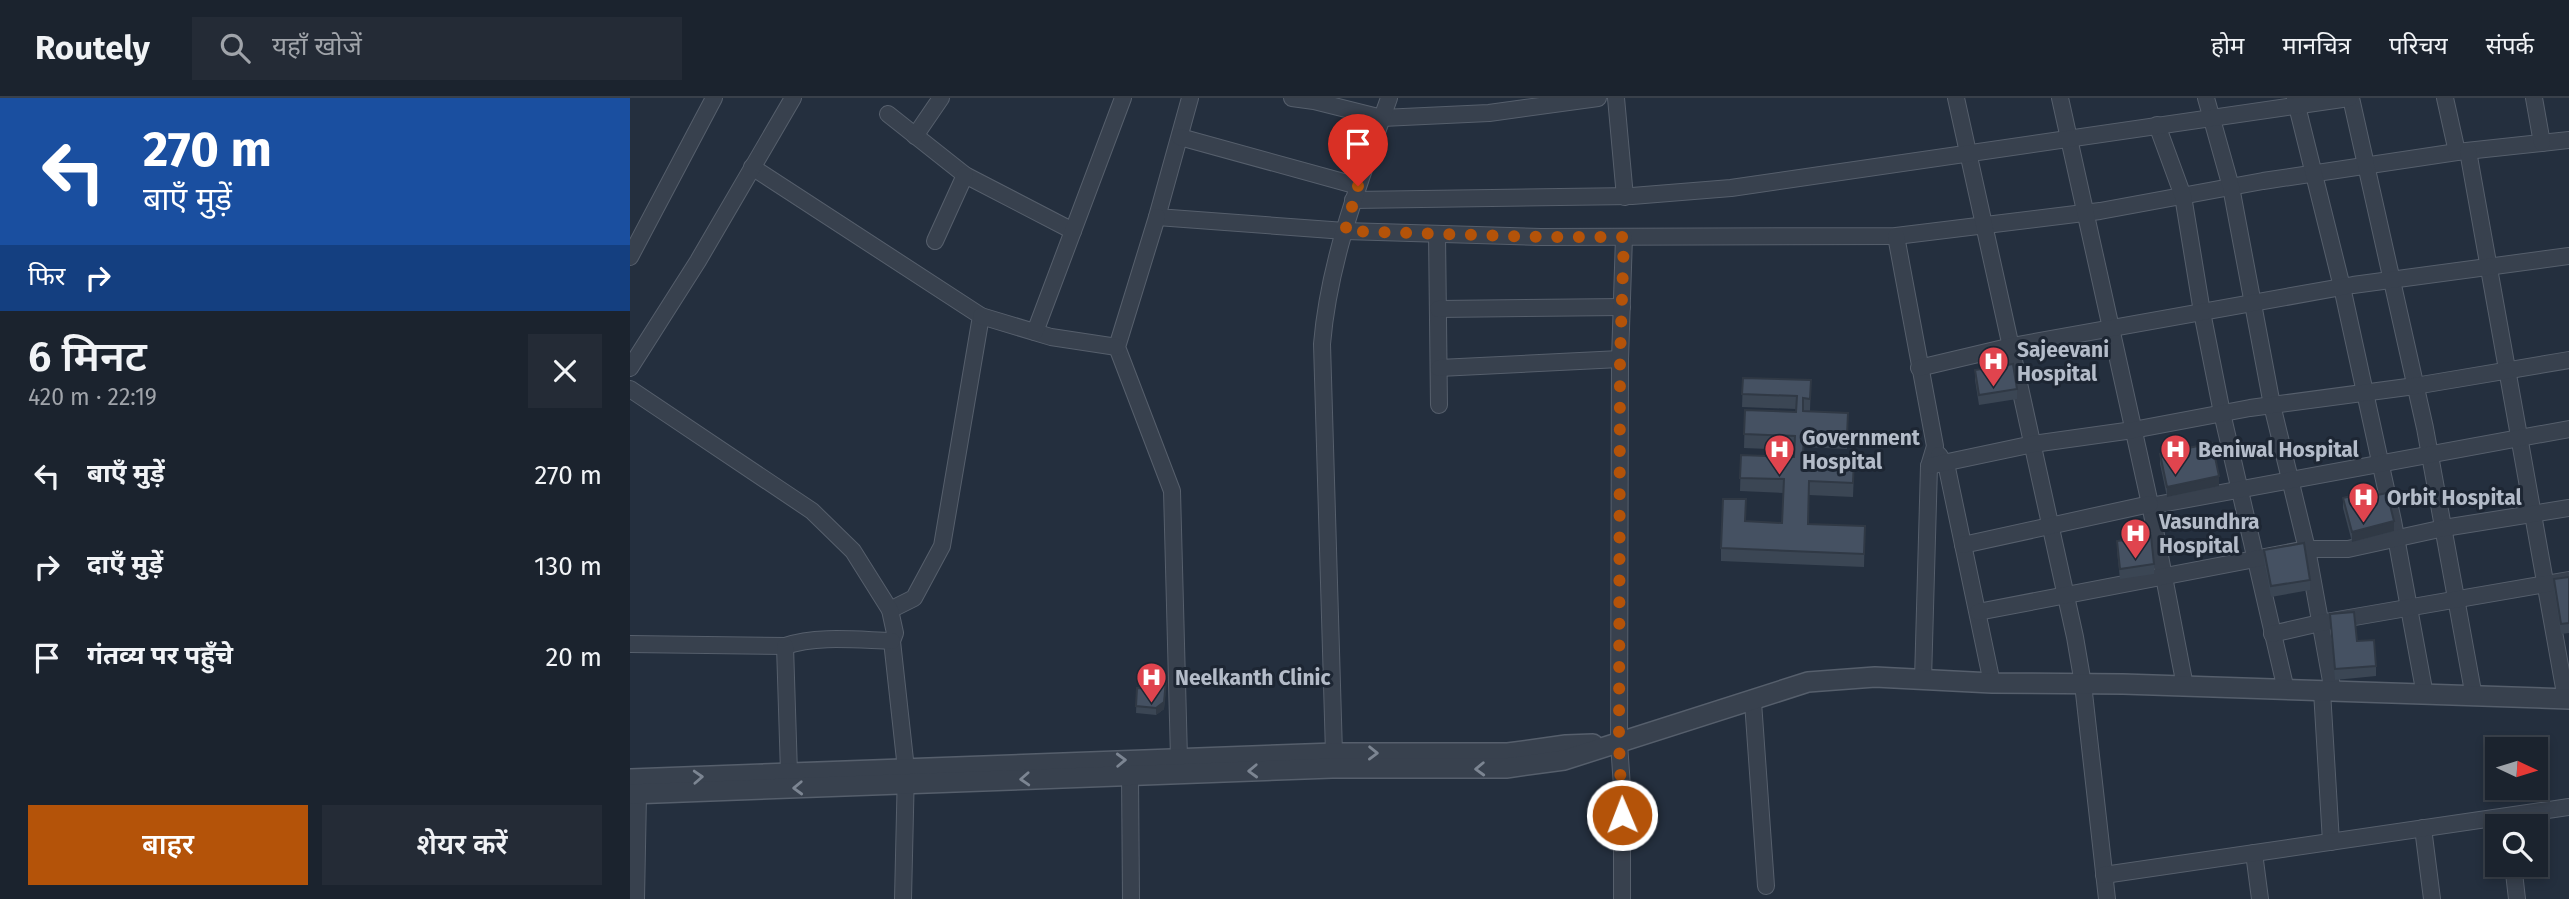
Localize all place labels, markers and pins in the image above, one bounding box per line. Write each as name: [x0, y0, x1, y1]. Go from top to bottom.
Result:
pin: [1328, 114, 1388, 186]
place label: Sajeevani Hospital: [2017, 337, 2109, 387]
hospital icon: Sajeevani Hospital: [1977, 345, 2011, 389]
place label: Government Hospital: [1802, 425, 1921, 475]
hospital icon: Government Hospital: [1762, 433, 1796, 477]
hospital icon: Beniwal Hospital: [2158, 433, 2192, 477]
place label: Beniwal Hospital: [2198, 437, 2360, 463]
hospital icon: Orbit Hospital: [2347, 481, 2381, 525]
place label: Orbit Hospital: [2387, 485, 2522, 511]
place label: Vasundhra Hospital: [2158, 509, 2260, 559]
hospital icon: Vasundhra Hospital: [2119, 517, 2153, 561]
hospital icon: Neelkanth Clinic: [1135, 661, 1169, 705]
place label: Neelkanth Clinic: [1175, 665, 1331, 691]

